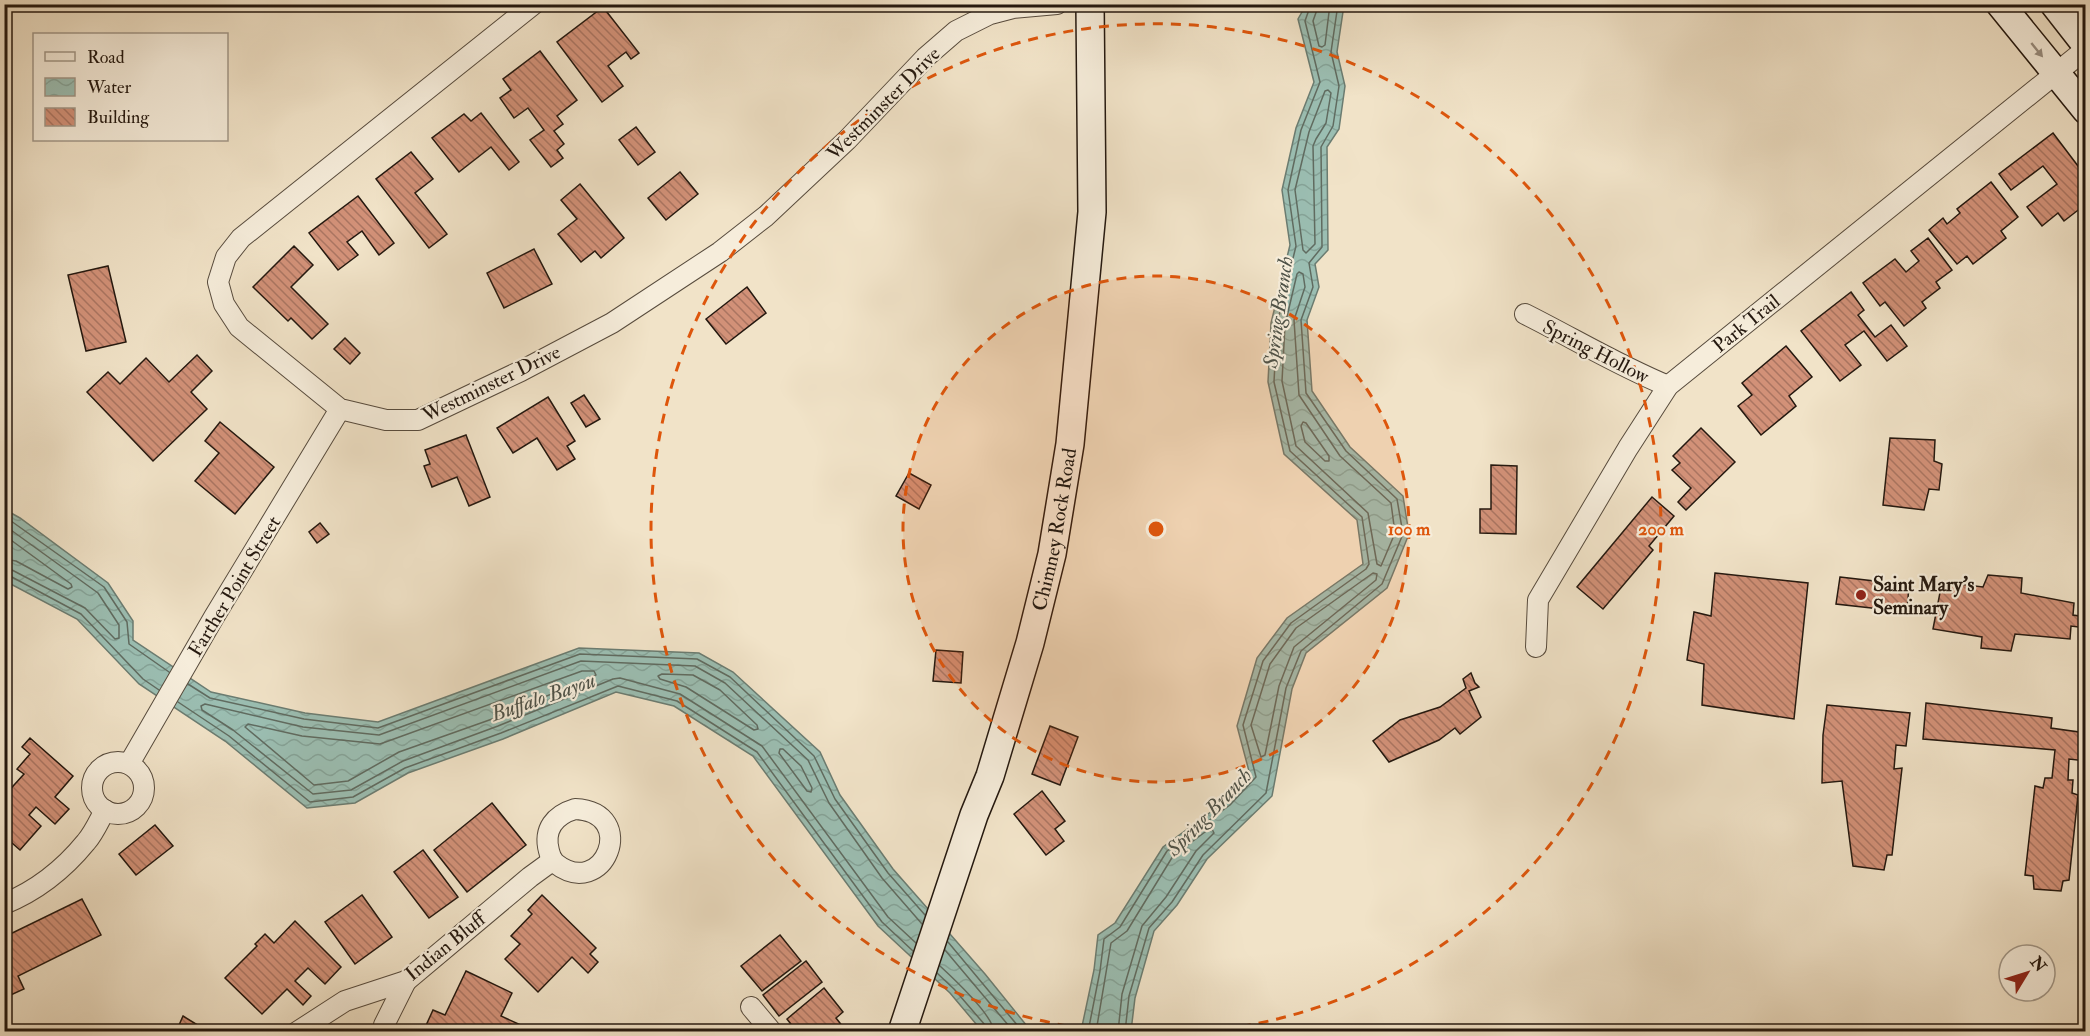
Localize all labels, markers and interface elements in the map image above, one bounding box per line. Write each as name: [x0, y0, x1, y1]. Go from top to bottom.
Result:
legend: [33, 33, 228, 141]
street label: Westminster Drive: [821, 41, 945, 166]
one-way arrow: [2030, 42, 2043, 58]
text: Road: [87, 46, 125, 69]
text: Water: [86, 76, 131, 99]
text: Building: [87, 106, 150, 129]
water label: Spring Branch: [1257, 255, 1300, 371]
street label: Park Trail: [1708, 289, 1785, 358]
street label: Spring Hollow: [1538, 314, 1654, 390]
street label: Westminster Drive: [417, 339, 564, 428]
street label: Chimney Rock Road: [1026, 446, 1082, 613]
street label: Farther Point Street: [183, 511, 287, 661]
text: 100 m: [1388, 518, 1431, 541]
text: 200 m: [1638, 518, 1685, 541]
centre of rings: [1146, 519, 1166, 539]
place label: Saint Mary's Seminary: [1873, 572, 1974, 621]
marker: Saint Mary's Seminary: [1854, 588, 1868, 602]
water label: Buffalo Bayou: [486, 667, 599, 728]
water label: Spring Branch: [1160, 763, 1258, 863]
street label: Indian Bluff: [400, 904, 493, 986]
north arrow: [1997, 943, 2057, 1003]
text: N: [2025, 952, 2051, 977]

